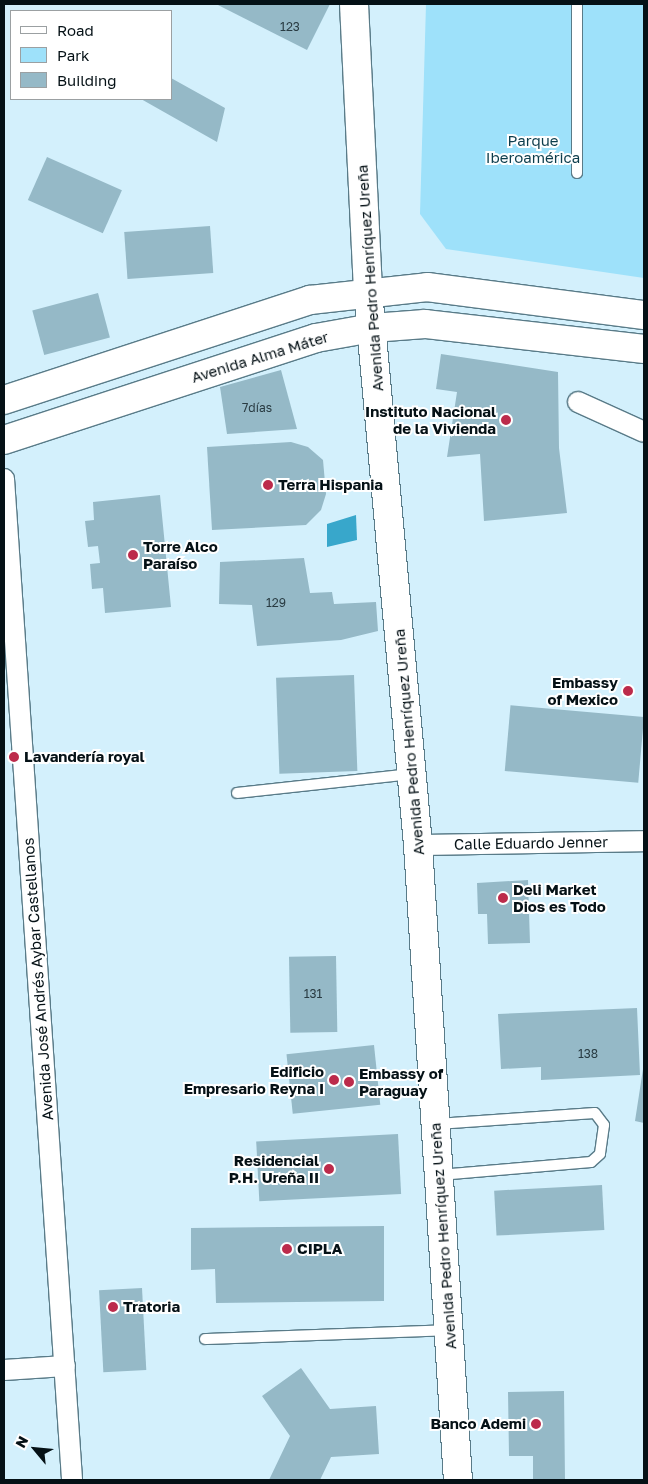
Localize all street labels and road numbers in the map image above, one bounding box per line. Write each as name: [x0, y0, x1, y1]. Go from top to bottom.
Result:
street label: Avenida Pedro Henríquez Ureña: [353, 164, 387, 392]
street label: Avenida Alma Máter: [189, 328, 331, 386]
street label: Avenida Pedro Henríquez Ureña: [390, 628, 428, 856]
street label: Calle Eduardo Jenner: [454, 833, 608, 853]
street label: Avenida José Andrés Aybar Castellanos: [19, 837, 57, 1121]
street label: Avenida Pedro Henríquez Ureña: [426, 1122, 460, 1350]

